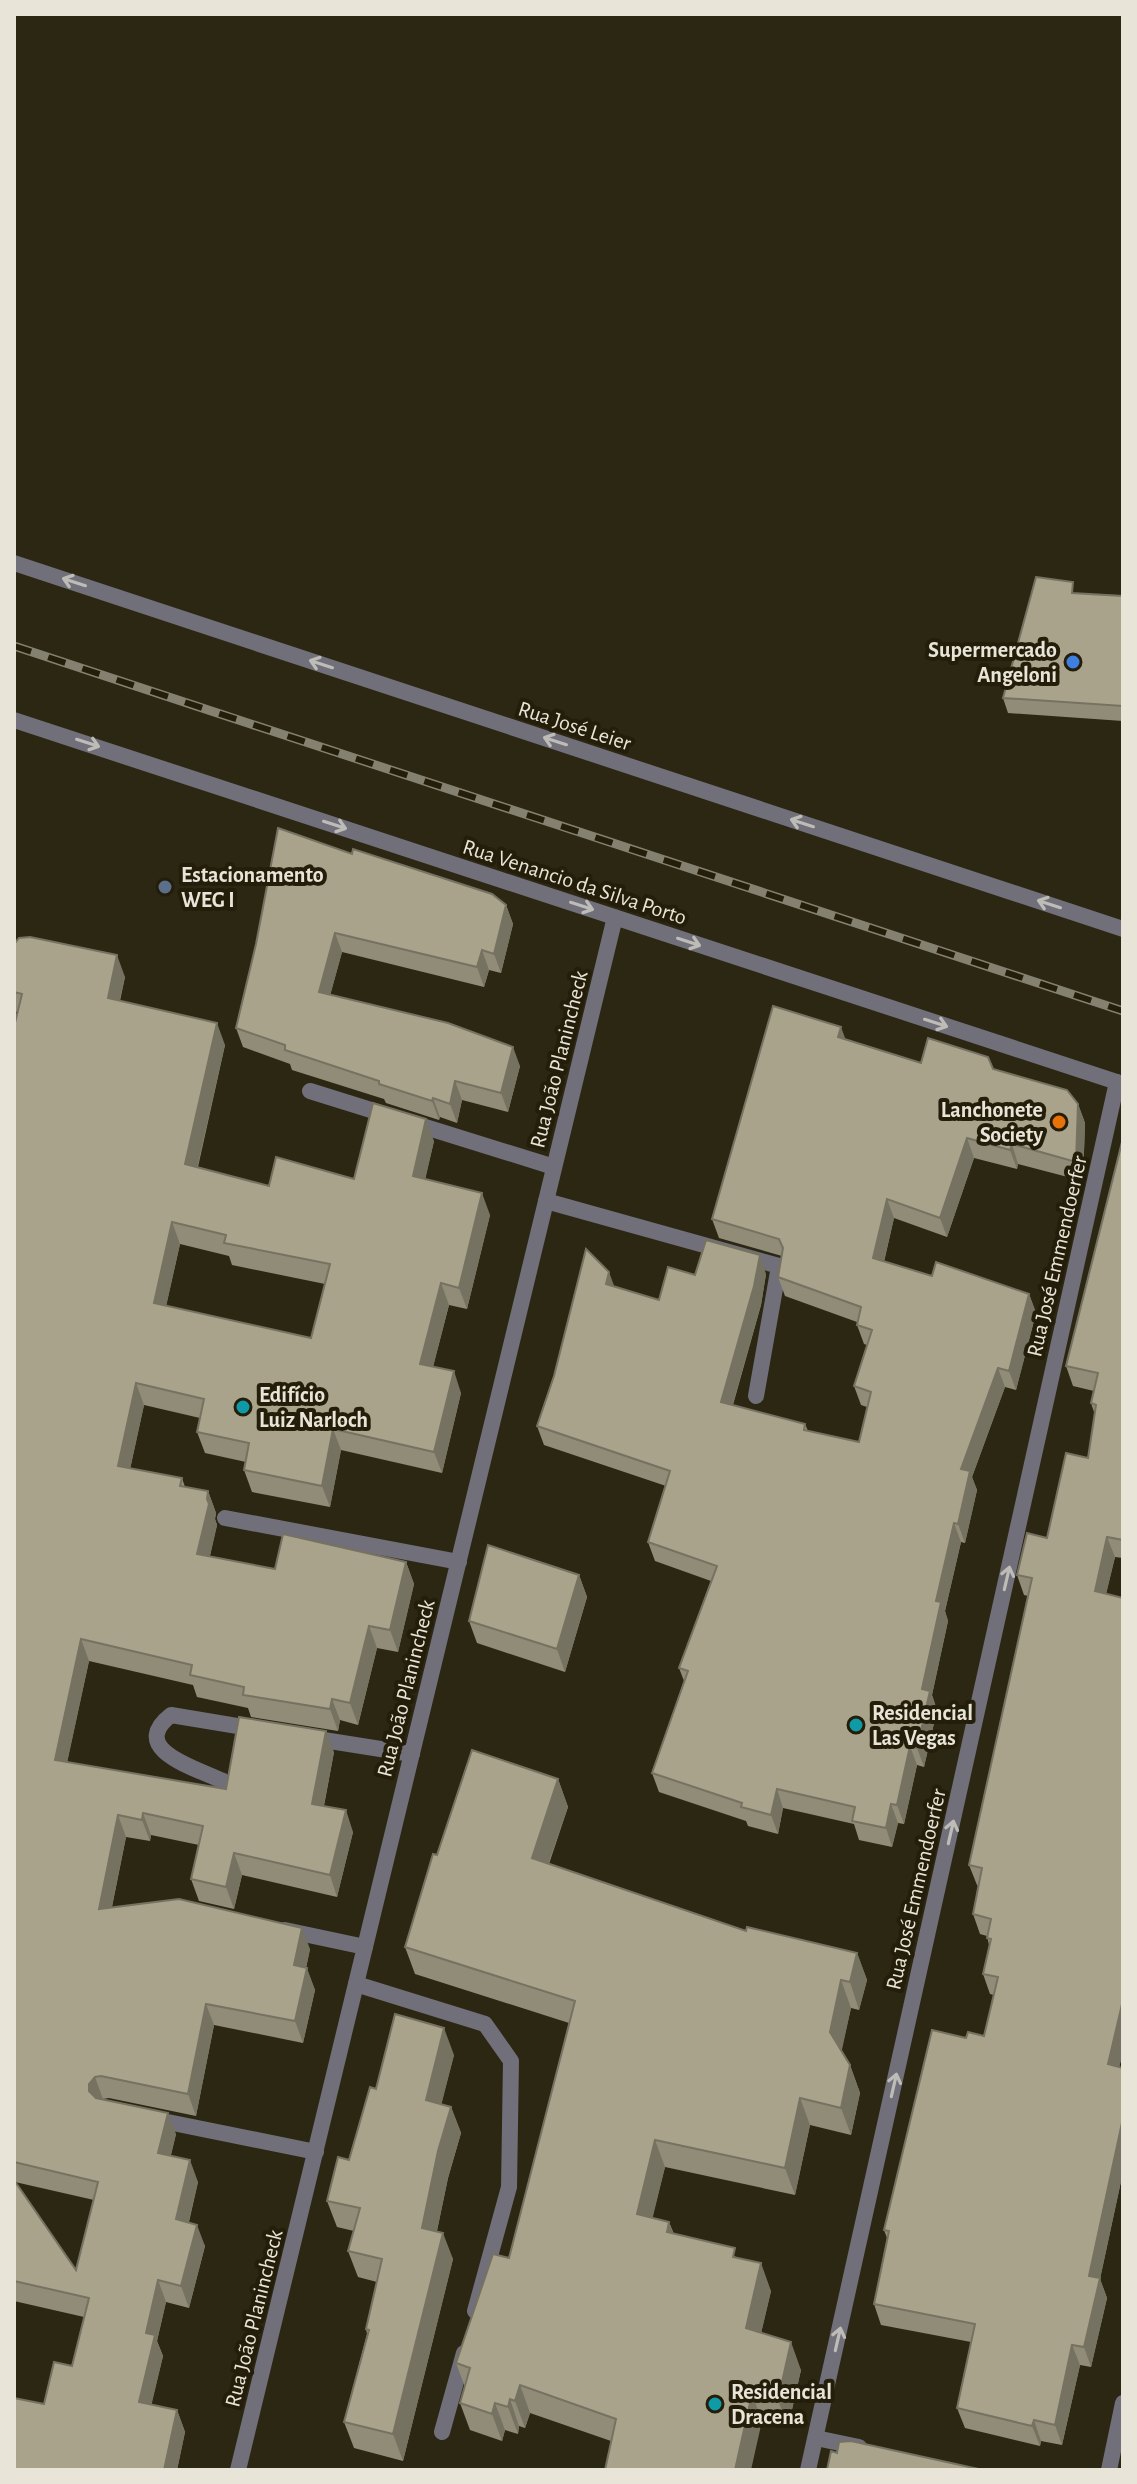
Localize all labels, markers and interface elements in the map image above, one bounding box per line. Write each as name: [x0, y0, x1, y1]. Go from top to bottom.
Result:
one-way arrow: [62, 574, 87, 589]
place label: Supermercado Angeloni: [928, 639, 1057, 686]
marker: Supermercado Angeloni: [1064, 653, 1082, 671]
one-way arrow: [309, 655, 334, 670]
street label: Rua José Leier: [515, 697, 634, 755]
one-way arrow: [543, 733, 568, 747]
one-way arrow: [76, 737, 101, 752]
one-way arrow: [790, 814, 815, 829]
one-way arrow: [322, 818, 347, 833]
street label: Rua Venancio da Silva Porto: [460, 835, 689, 929]
place label: Estacionamento WEG I: [181, 864, 324, 911]
marker: Estacionamento WEG I: [156, 878, 174, 896]
one-way arrow: [1037, 896, 1062, 911]
one-way arrow: [569, 900, 594, 915]
one-way arrow: [676, 935, 702, 950]
street label: Rua João Planincheck: [526, 968, 592, 1150]
one-way arrow: [923, 1016, 949, 1031]
place label: Lanchonete Society: [941, 1099, 1043, 1147]
marker: Lanchonete Society: [1050, 1113, 1068, 1131]
street label: Rua José Emmendoerfer: [1023, 1154, 1091, 1359]
place label: Edifício Luiz Narloch: [259, 1384, 368, 1431]
marker: Edifício Luiz Narloch: [234, 1398, 252, 1416]
one-way arrow: [1000, 1565, 1015, 1591]
street label: Rua João Planincheck: [373, 1597, 439, 1779]
place label: Residencial Las Vegas: [872, 1702, 973, 1749]
marker: Residencial Las Vegas: [847, 1716, 865, 1734]
street label: Rua José Emmendoerfer: [882, 1787, 950, 1992]
one-way arrow: [944, 1819, 959, 1845]
one-way arrow: [887, 2073, 902, 2099]
street label: Rua João Planincheck: [221, 2227, 287, 2409]
one-way arrow: [831, 2327, 846, 2353]
place label: Residencial Dracena: [731, 2381, 832, 2428]
marker: Residencial Dracena: [706, 2395, 724, 2413]

